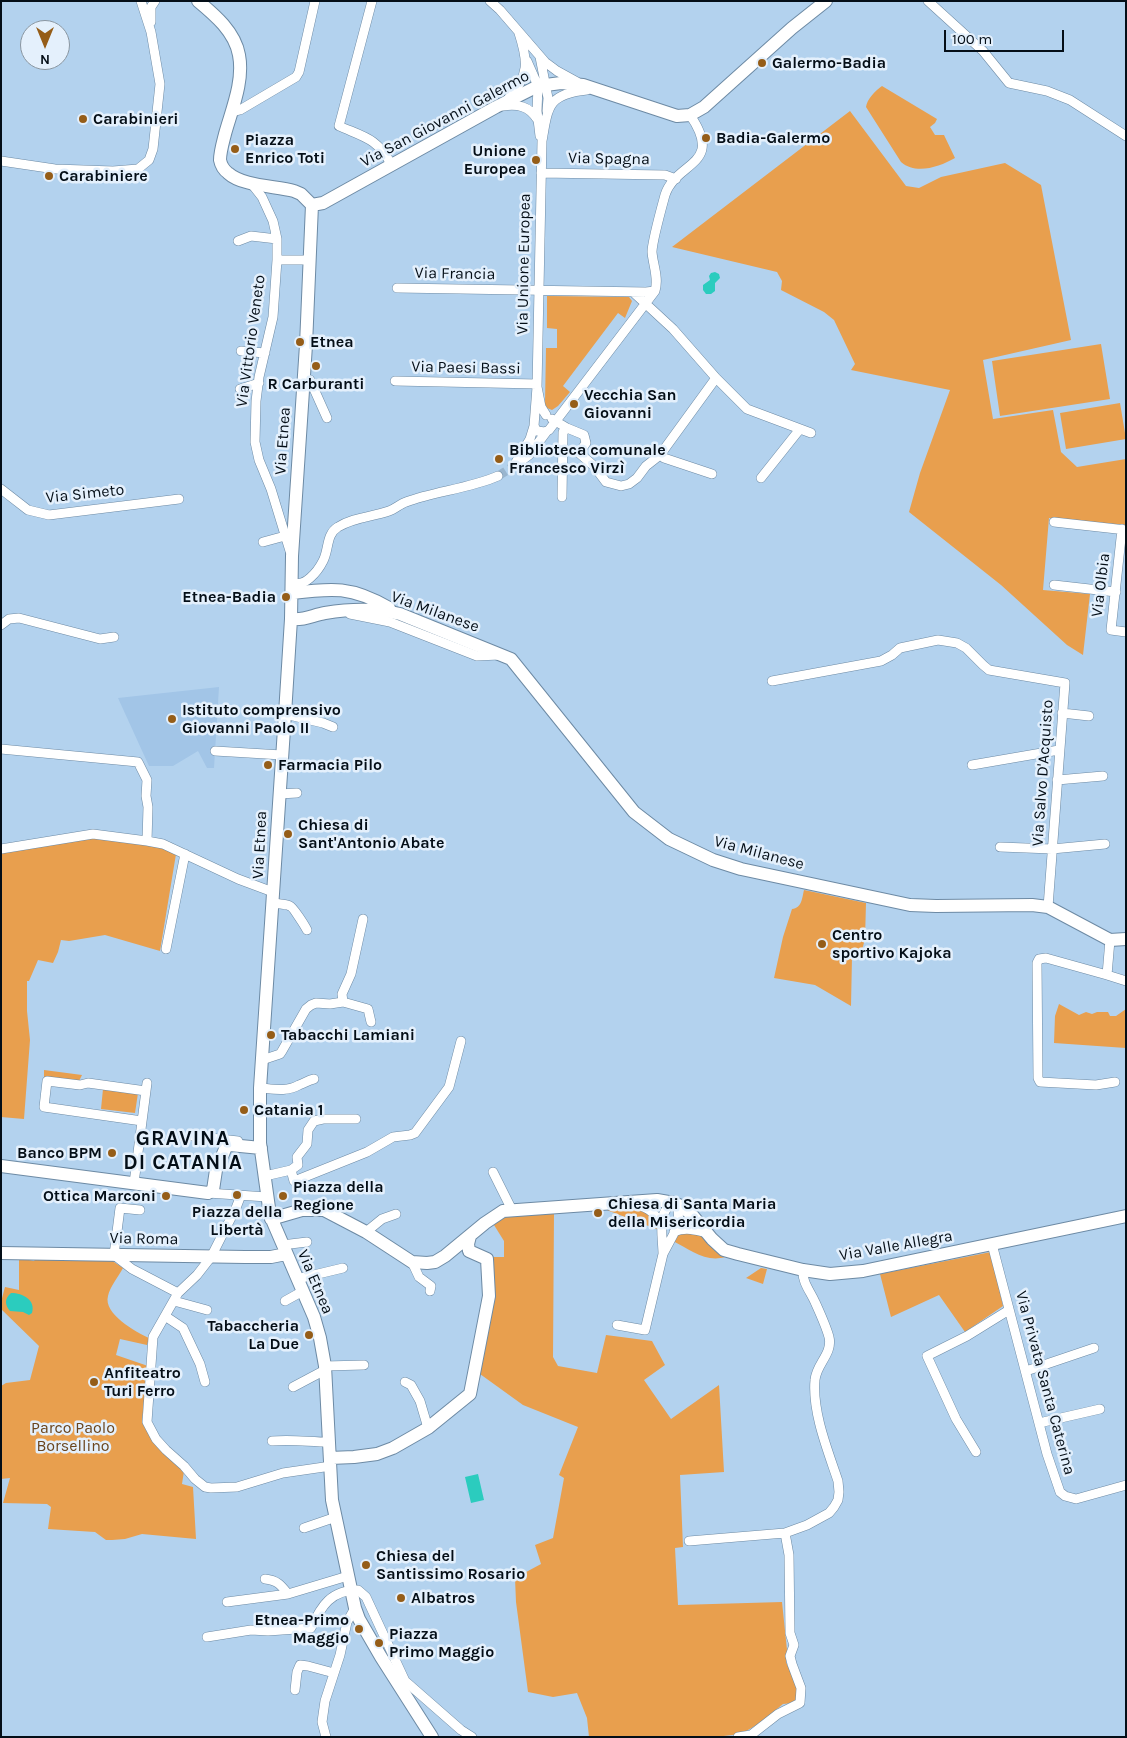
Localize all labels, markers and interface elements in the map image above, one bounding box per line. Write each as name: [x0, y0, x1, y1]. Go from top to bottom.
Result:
north arrow: [20, 20, 70, 70]
scale bar: [947, 20, 1067, 52]
text: 100 m: [952, 30, 992, 48]
text: N: [40, 51, 50, 68]
place label: Galermo-Badia: [772, 53, 886, 73]
marker: Galermo-Badia: [756, 57, 768, 69]
street label: Via San Giovanni Galermo: [357, 66, 533, 172]
place label: Carabinieri: [93, 109, 178, 129]
marker: Carabinieri: [77, 113, 89, 125]
place label: Badia-Galermo: [716, 128, 830, 148]
place label: Piazza Enrico Toti: [245, 130, 325, 168]
marker: Badia-Galermo: [700, 132, 712, 144]
place label: Unione Europea: [464, 141, 526, 179]
marker: Piazza Enrico Toti: [229, 143, 241, 155]
street label: Via Spagna: [568, 149, 650, 169]
marker: Unione Europea: [530, 154, 542, 166]
place label: Carabiniere: [59, 166, 148, 186]
marker: Carabiniere: [43, 170, 55, 182]
street label: Via Unione Europea: [513, 193, 535, 335]
street label: Via Francia: [414, 264, 496, 284]
street label: Via Vittorio Veneto: [232, 274, 270, 408]
place label: Etnea: [310, 332, 354, 352]
marker: Etnea: [294, 336, 306, 348]
street label: Via Paesi Bassi: [411, 357, 521, 379]
marker: R Carburanti: [310, 360, 322, 372]
place label: R Carburanti: [267, 374, 365, 394]
place label: Vecchia San Giovanni: [584, 385, 677, 423]
marker: Vecchia San Giovanni: [568, 398, 580, 410]
street label: Via Etnea: [271, 406, 295, 476]
place label: Biblioteca comunale Francesco Virzì: [509, 440, 666, 478]
marker: Biblioteca comunale Francesco Virzì: [493, 453, 505, 465]
street label: Via Simeto: [45, 480, 125, 508]
street label: Via Olbia: [1088, 552, 1114, 618]
place label: Etnea-Badia: [182, 587, 276, 607]
street label: Via Milanese: [388, 587, 482, 637]
marker: Etnea-Badia: [280, 591, 292, 603]
street label: Via Salvo D'Acquisto: [1028, 699, 1058, 847]
place label: Istituto comprensivo Giovanni Paolo II: [182, 700, 341, 738]
marker: Istituto comprensivo Giovanni Paolo II: [166, 713, 178, 725]
place label: Farmacia Pilo: [278, 755, 382, 775]
marker: Farmacia Pilo: [262, 759, 274, 771]
street label: Via Etnea: [249, 811, 271, 879]
place label: Chiesa di Sant'Antonio Abate: [298, 815, 444, 853]
marker: Chiesa di Sant'Antonio Abate: [282, 828, 294, 840]
street label: Via Milanese: [712, 832, 806, 874]
place label: Centro sportivo Kajoka: [832, 925, 952, 963]
marker: Centro sportivo Kajoka: [816, 938, 828, 950]
place label: Tabacchi Lamiani: [281, 1025, 415, 1045]
marker: Tabacchi Lamiani: [265, 1029, 277, 1041]
place label: Catania 1: [254, 1100, 323, 1120]
marker: Catania 1: [238, 1104, 250, 1116]
district label: GRAVINA DI CATANIA: [122, 1126, 244, 1176]
place label: Banco BPM: [17, 1143, 102, 1163]
marker: Banco BPM: [106, 1147, 118, 1159]
place label: Piazza della Regione: [293, 1177, 384, 1215]
place label: Ottica Marconi: [43, 1186, 156, 1206]
marker: Piazza della Libertà: [231, 1189, 243, 1201]
marker: Ottica Marconi: [160, 1190, 172, 1202]
marker: Piazza della Regione: [277, 1190, 289, 1202]
place label: Chiesa di Santa Maria della Misericordia: [608, 1194, 776, 1232]
place label: Piazza della Libertà: [192, 1202, 282, 1240]
marker: Chiesa di Santa Maria della Misericordia: [592, 1207, 604, 1219]
street label: Via Valle Allegra: [838, 1227, 954, 1265]
street label: Via Roma: [109, 1229, 179, 1249]
street label: Via Etnea: [293, 1247, 337, 1317]
street label: Via Privata Santa Caterina: [1011, 1289, 1079, 1477]
place label: Tabaccheria La Due: [207, 1316, 299, 1354]
marker: Tabaccheria La Due: [303, 1329, 315, 1341]
place label: Anfiteatro Turi Ferro: [104, 1363, 181, 1401]
marker: Anfiteatro Turi Ferro: [88, 1376, 100, 1388]
park label: Parco Paolo Borsellino: [31, 1418, 115, 1456]
place label: Chiesa del Santissimo Rosario: [376, 1546, 525, 1584]
marker: Chiesa del Santissimo Rosario: [360, 1559, 372, 1571]
place label: Albatros: [411, 1588, 475, 1608]
marker: Albatros: [395, 1592, 407, 1604]
place label: Etnea-Primo Maggio: [254, 1610, 349, 1648]
marker: Etnea-Primo Maggio: [353, 1623, 365, 1635]
place label: Piazza Primo Maggio: [389, 1624, 494, 1662]
marker: Piazza Primo Maggio: [373, 1637, 385, 1649]

